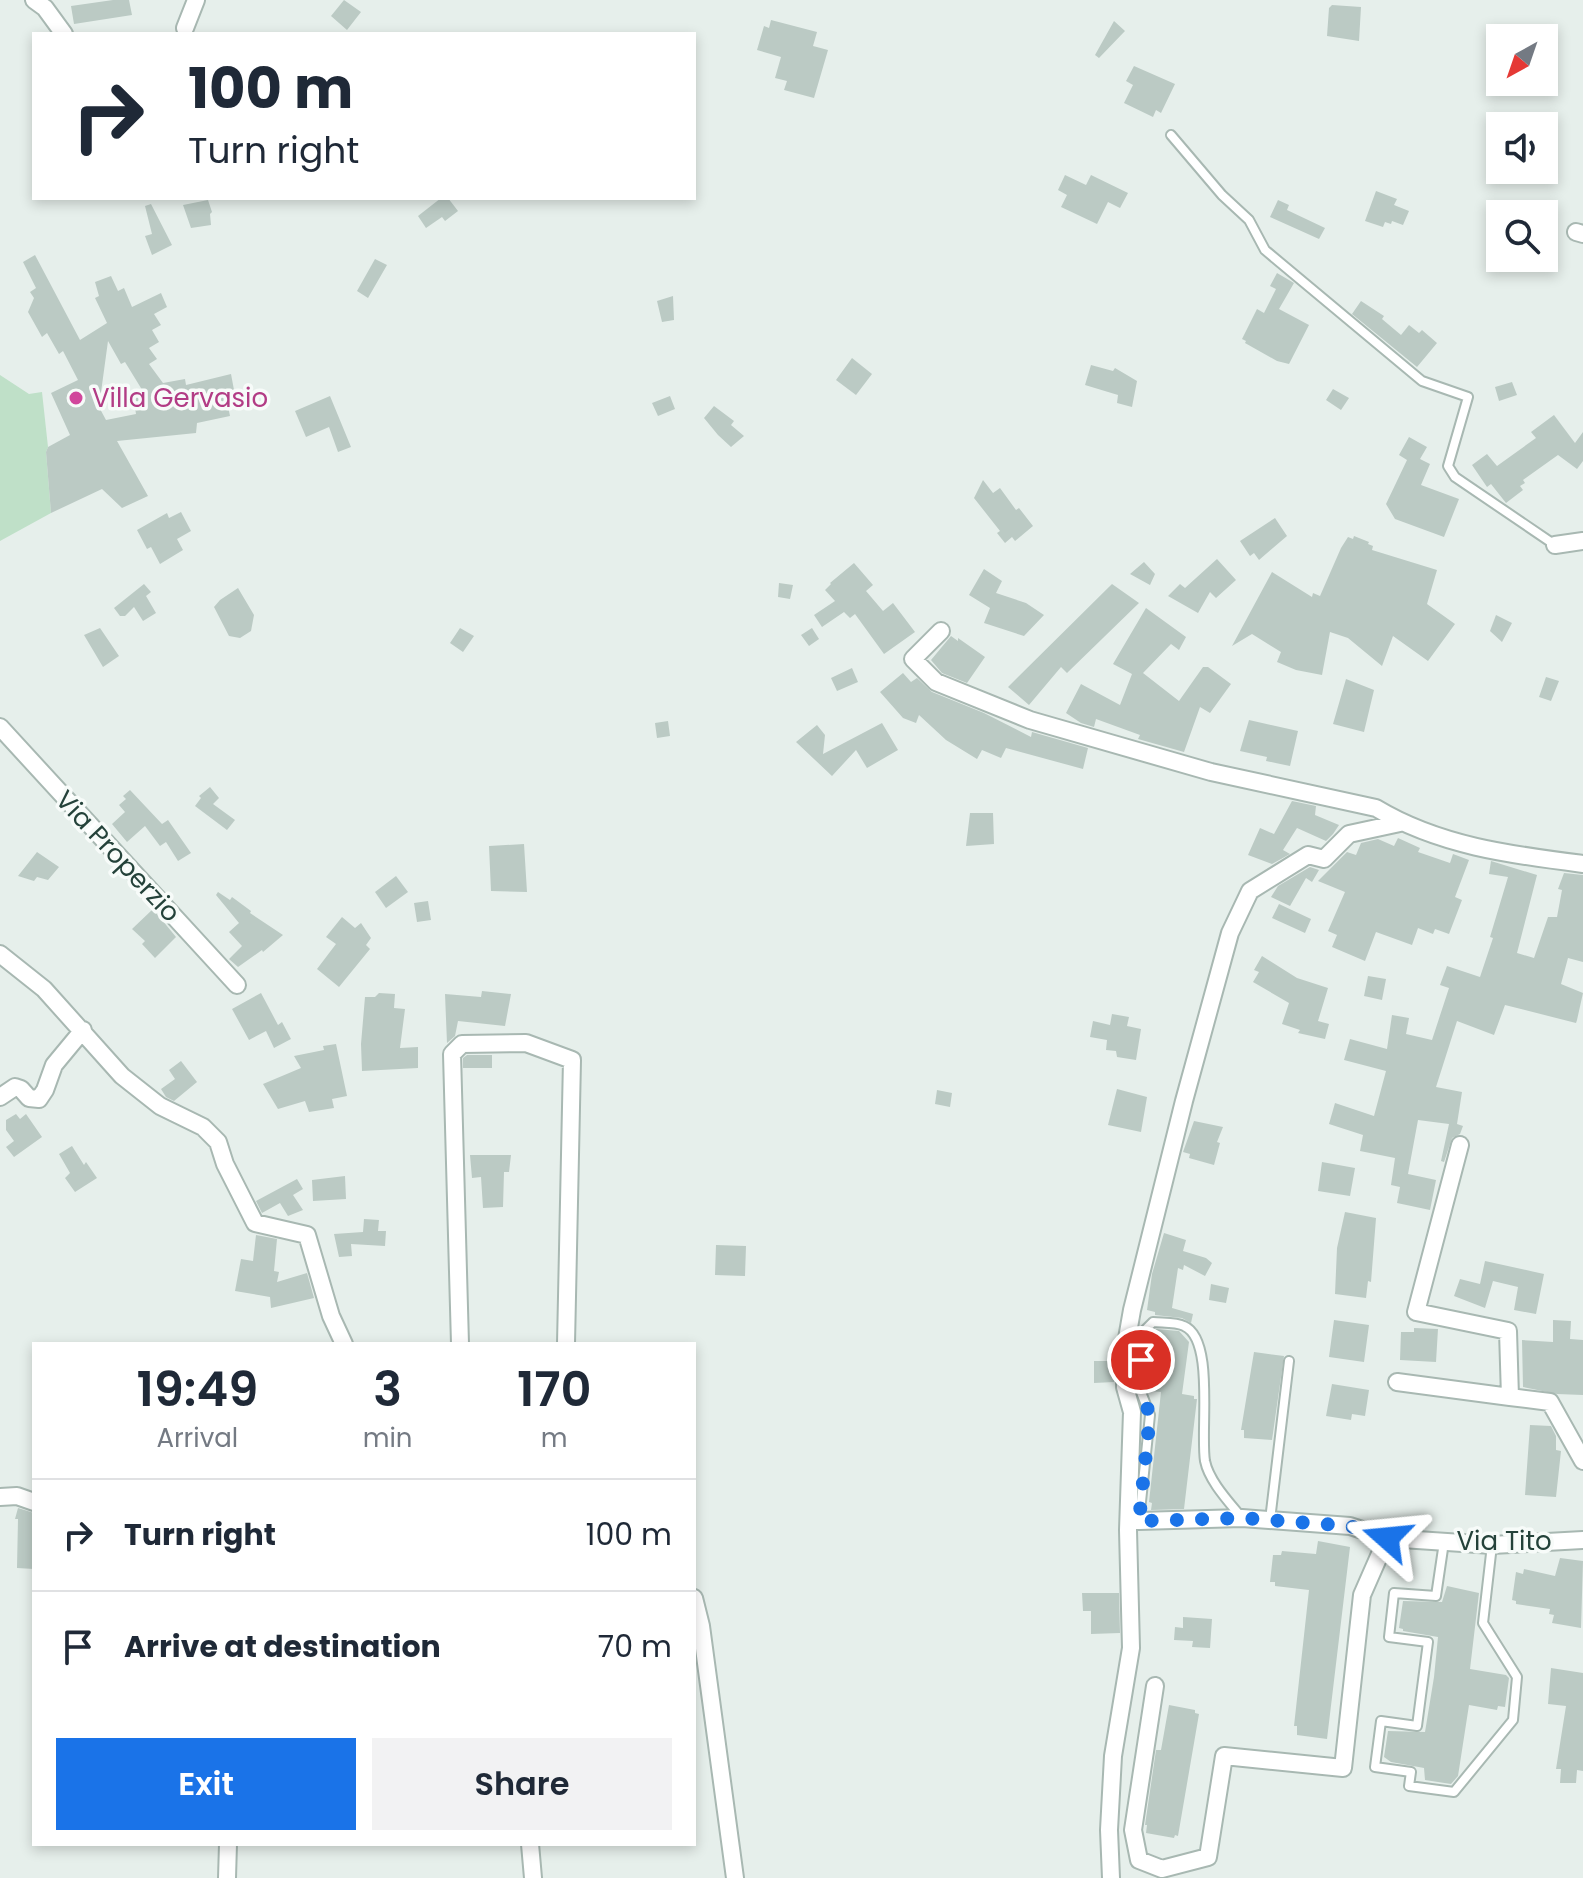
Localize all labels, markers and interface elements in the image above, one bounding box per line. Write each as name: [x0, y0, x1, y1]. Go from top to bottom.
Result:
north arrow: [1486, 24, 1558, 96]
map controls: [1486, 24, 1558, 272]
text: 100 m: [188, 49, 353, 128]
icon: right: [56, 64, 160, 168]
button: sound: [1486, 112, 1558, 184]
text: Turn right: [188, 125, 359, 176]
button: search: [1486, 200, 1558, 272]
place label: Villa Gervasio: [92, 380, 268, 416]
marker: Villa Gervasio: [67, 389, 85, 407]
street label: Via Properzio: [47, 782, 189, 930]
pin: [1107, 1326, 1175, 1394]
icon: arrive: [1119, 1338, 1163, 1382]
text: 19:49: [136, 1356, 258, 1423]
text: 3: [373, 1356, 402, 1423]
text: 170: [517, 1356, 592, 1423]
text: Arrival: [156, 1420, 238, 1456]
text: min: [363, 1420, 412, 1456]
text: m: [541, 1420, 568, 1456]
position arrow: [1345, 1496, 1429, 1580]
icon: right: [56, 1513, 100, 1557]
text: Turn right: [124, 1513, 276, 1556]
text: 100 m: [586, 1513, 672, 1556]
street label: Via Tito: [1456, 1523, 1552, 1559]
icon: arrive: [56, 1625, 100, 1669]
text: Arrive at destination: [124, 1625, 441, 1668]
text: 70 m: [598, 1625, 672, 1668]
button: Exit: [56, 1738, 356, 1830]
button: Share: [372, 1738, 672, 1830]

